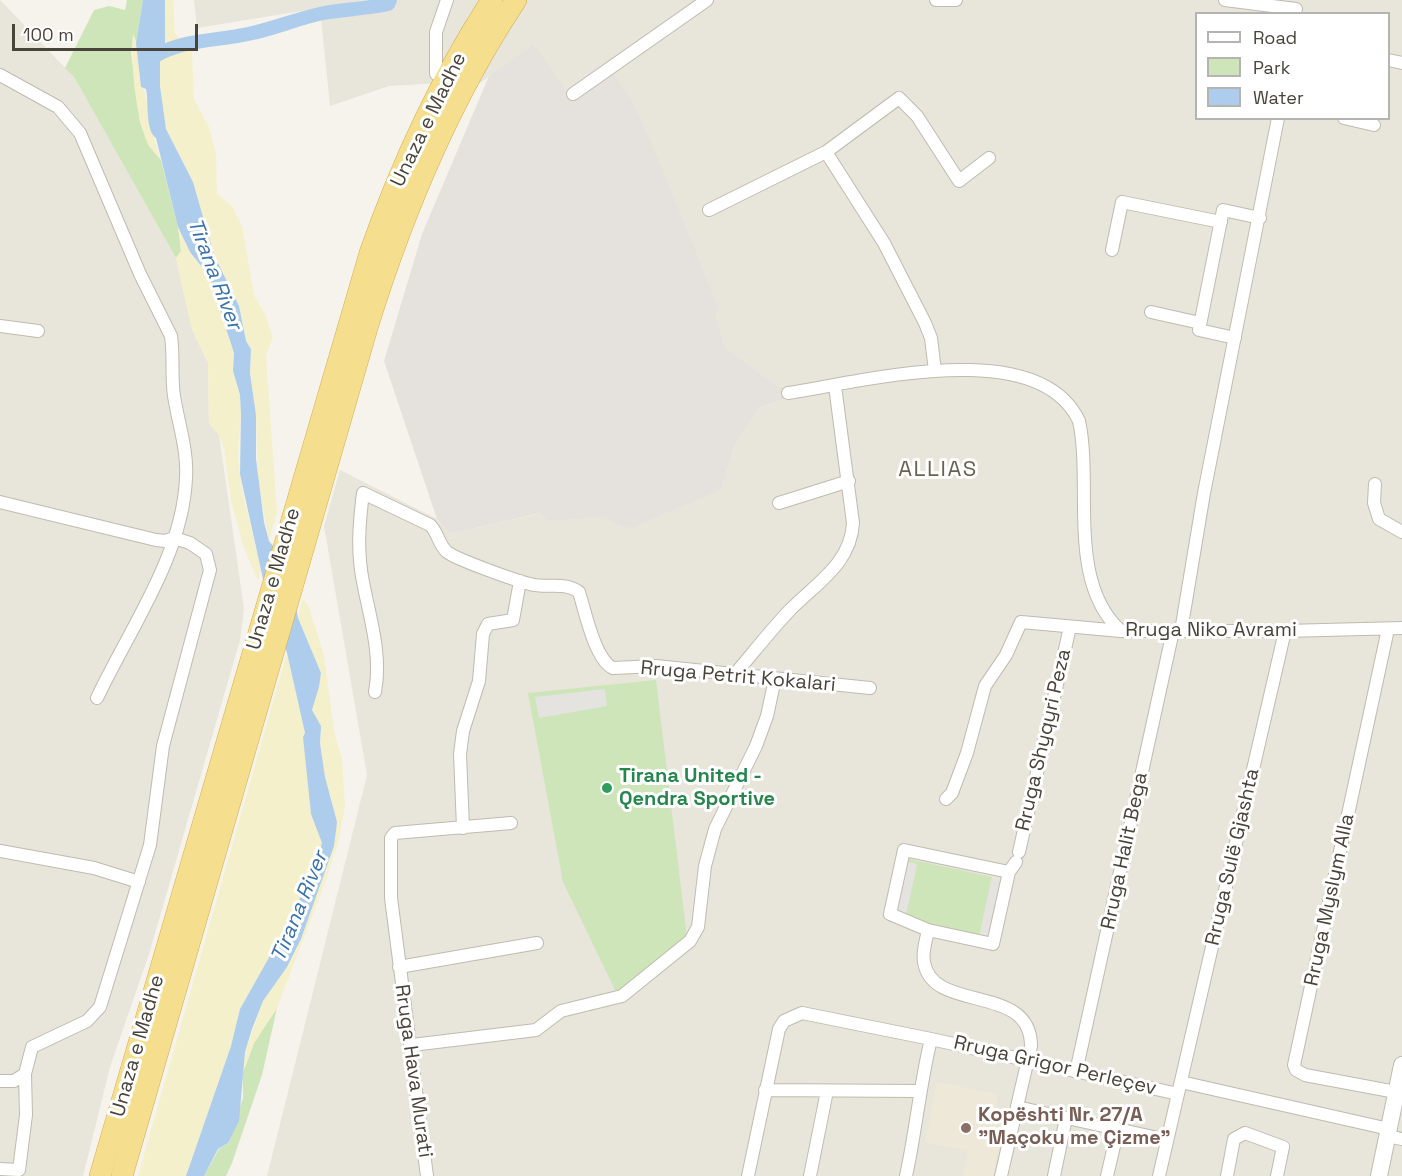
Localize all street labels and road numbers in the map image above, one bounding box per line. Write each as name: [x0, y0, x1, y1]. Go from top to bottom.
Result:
street label: Unaza e Madhe: [386, 49, 472, 191]
street label: Unaza e Madhe: [242, 505, 306, 653]
street label: Rruga Niko Avrami: [1125, 619, 1297, 643]
street label: Rruga Shyqyri Peza: [1011, 647, 1077, 833]
street label: Rruga Petrit Kokalari: [639, 657, 837, 697]
street label: Rruga Sulë Gjashta: [1201, 766, 1265, 948]
street label: Rruga Halit Bega: [1097, 770, 1153, 932]
street label: Rruga Myslym Alla: [1300, 812, 1360, 988]
street label: Unaza e Madhe: [106, 972, 170, 1120]
street label: Rruga Hava Murati: [389, 983, 437, 1159]
street label: Rruga Grigor Perleçev: [951, 1031, 1159, 1101]

